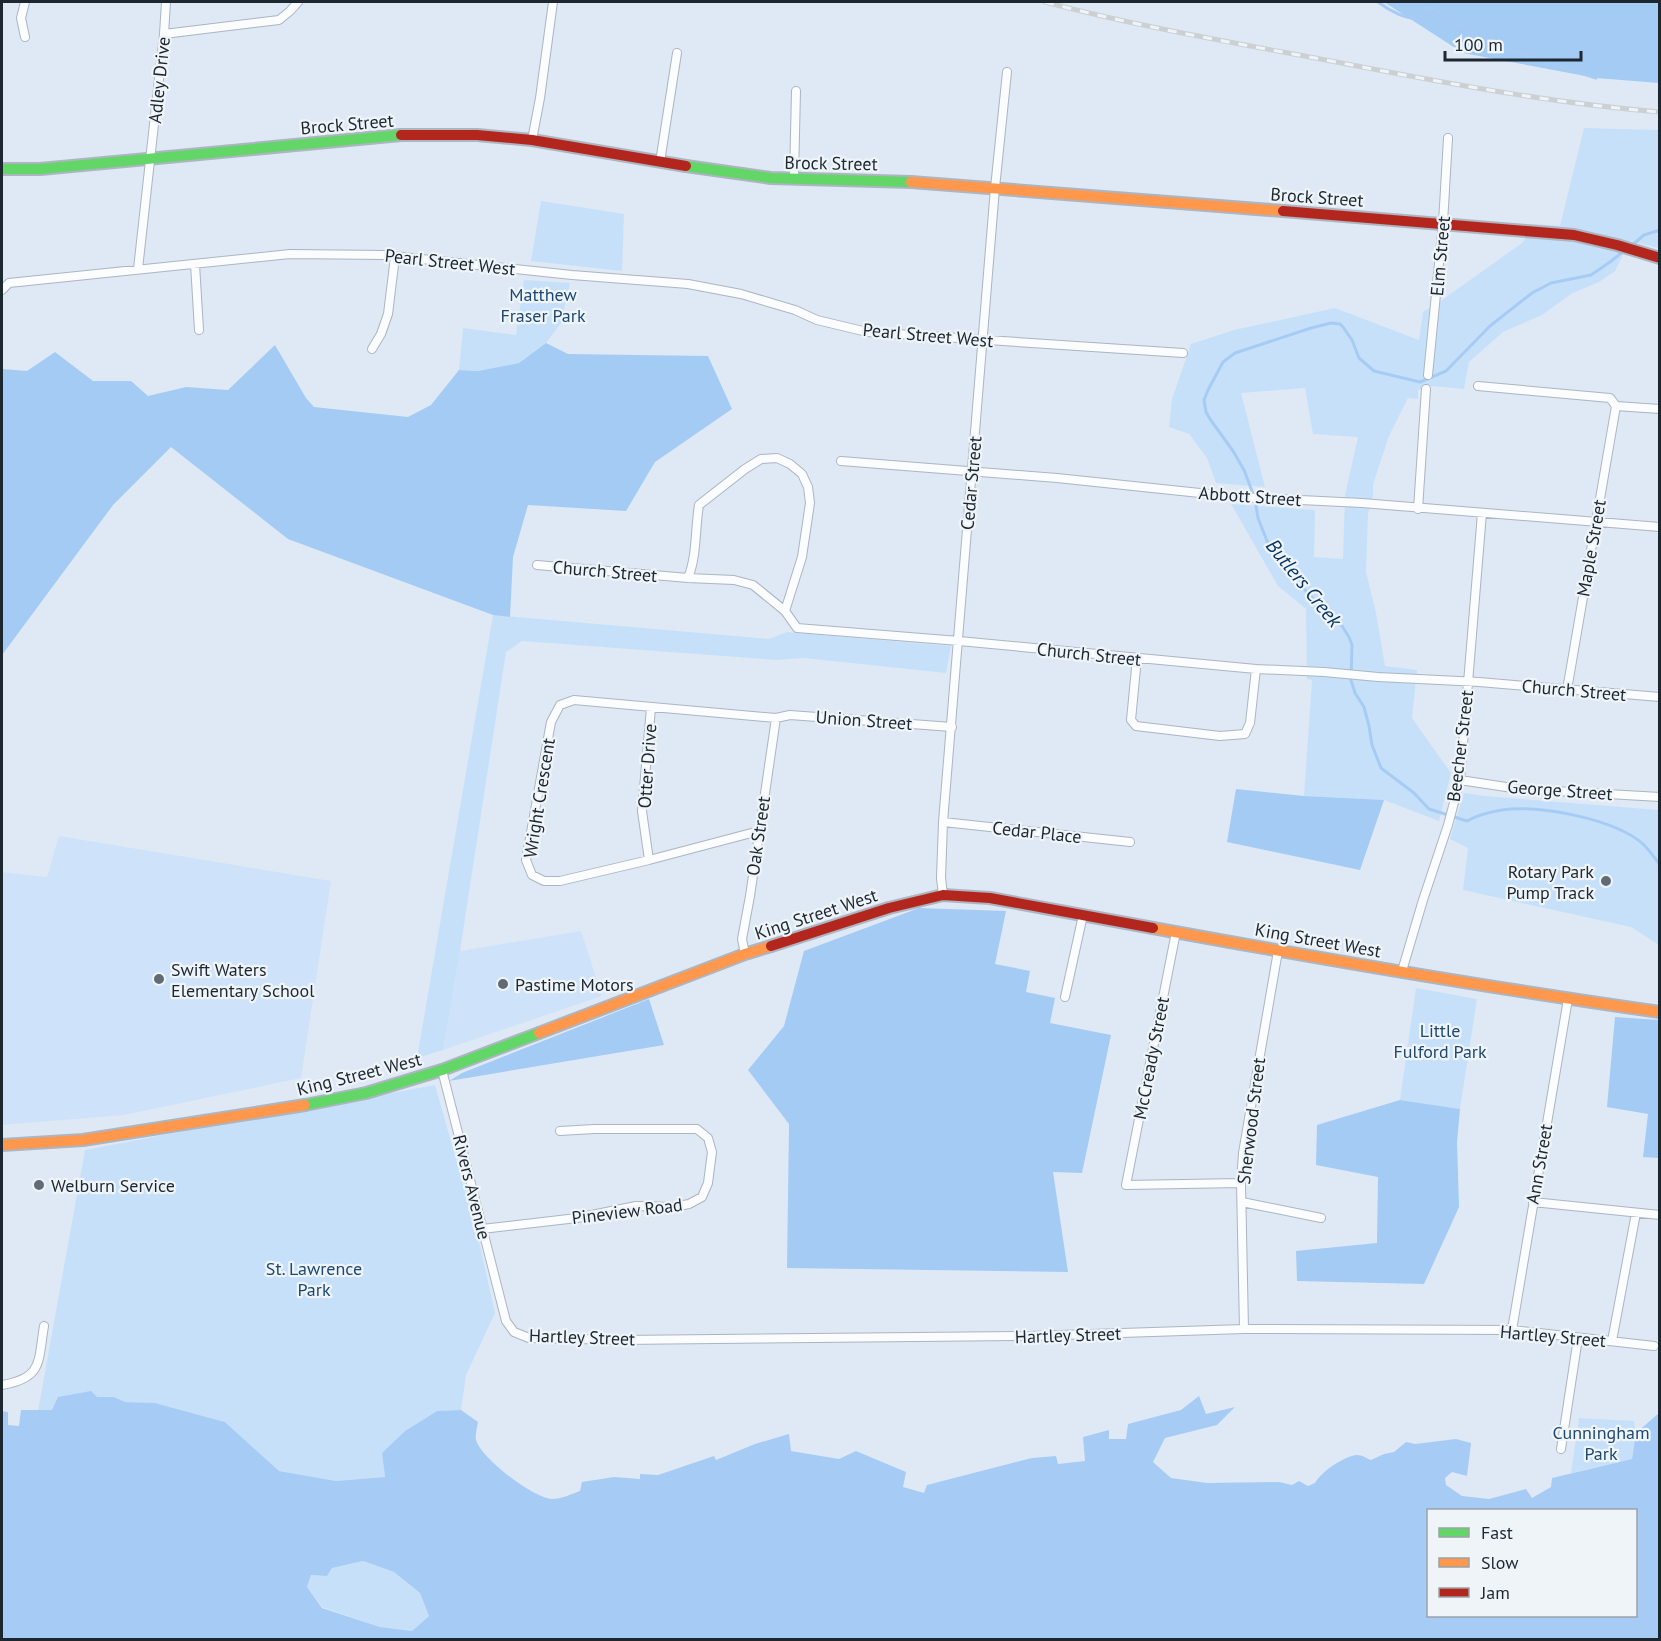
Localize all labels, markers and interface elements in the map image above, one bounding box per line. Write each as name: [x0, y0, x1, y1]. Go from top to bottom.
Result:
scale bar: [1445, 24, 1582, 62]
text: 100 m: [1454, 33, 1503, 56]
street label: Adley Drive: [143, 35, 175, 125]
street label: Brock Street: [300, 108, 394, 140]
street label: Brock Street: [784, 151, 878, 175]
street label: Brock Street: [1270, 182, 1364, 212]
street label: Elm Street: [1425, 215, 1455, 297]
street label: Pearl Street West: [384, 244, 516, 280]
park label: Matthew Fraser Park: [500, 283, 586, 327]
street label: Pearl Street West: [862, 318, 994, 352]
street label: Cedar Street: [955, 435, 987, 531]
street label: Abbott Street: [1198, 481, 1302, 511]
street label: Maple Street: [1571, 498, 1611, 598]
water label: Butlers Creek: [1260, 533, 1348, 633]
street label: Church Street: [552, 555, 658, 587]
street label: Church Street: [1036, 637, 1142, 671]
street label: Church Street: [1521, 674, 1627, 706]
street label: Beecher Street: [1442, 689, 1478, 803]
street label: Union Street: [815, 705, 913, 735]
street label: Otter Drive: [633, 723, 661, 809]
street label: Wright Crescent: [518, 736, 560, 860]
street label: George Street: [1507, 775, 1613, 805]
street label: Oak Street: [741, 795, 775, 877]
street label: Cedar Place: [991, 816, 1083, 848]
place label: Rotary Park Pump Track: [1506, 860, 1594, 904]
marker: Rotary Park Pump Track: [1599, 874, 1613, 888]
street label: King Street West: [752, 883, 880, 945]
street label: King Street West: [1253, 918, 1383, 962]
place label: Swift Waters Elementary School: [171, 958, 315, 1002]
marker: Swift Waters Elementary School: [152, 972, 166, 986]
place label: Pastime Motors: [515, 973, 634, 996]
marker: Pastime Motors: [496, 977, 510, 991]
street label: McCready Street: [1128, 995, 1174, 1121]
park label: Little Fulford Park: [1393, 1019, 1487, 1063]
street label: King Street West: [294, 1047, 424, 1101]
street label: Sherwood Street: [1232, 1056, 1270, 1186]
street label: Ann Street: [1521, 1122, 1557, 1206]
street label: Rivers Avenue: [448, 1132, 496, 1242]
place label: Welburn Service: [51, 1174, 175, 1197]
marker: Welburn Service: [32, 1178, 46, 1192]
street label: Pineview Road: [570, 1193, 684, 1229]
park label: St. Lawrence Park: [266, 1257, 362, 1301]
street label: Hartley Street: [1499, 1320, 1607, 1352]
street label: Hartley Street: [1014, 1322, 1122, 1348]
street label: Hartley Street: [528, 1324, 636, 1350]
park label: Cunningham Park: [1552, 1421, 1650, 1465]
legend: [1427, 1509, 1637, 1617]
text: Fast: [1481, 1521, 1513, 1544]
text: Slow: [1481, 1551, 1519, 1574]
text: Jam: [1480, 1581, 1510, 1604]

